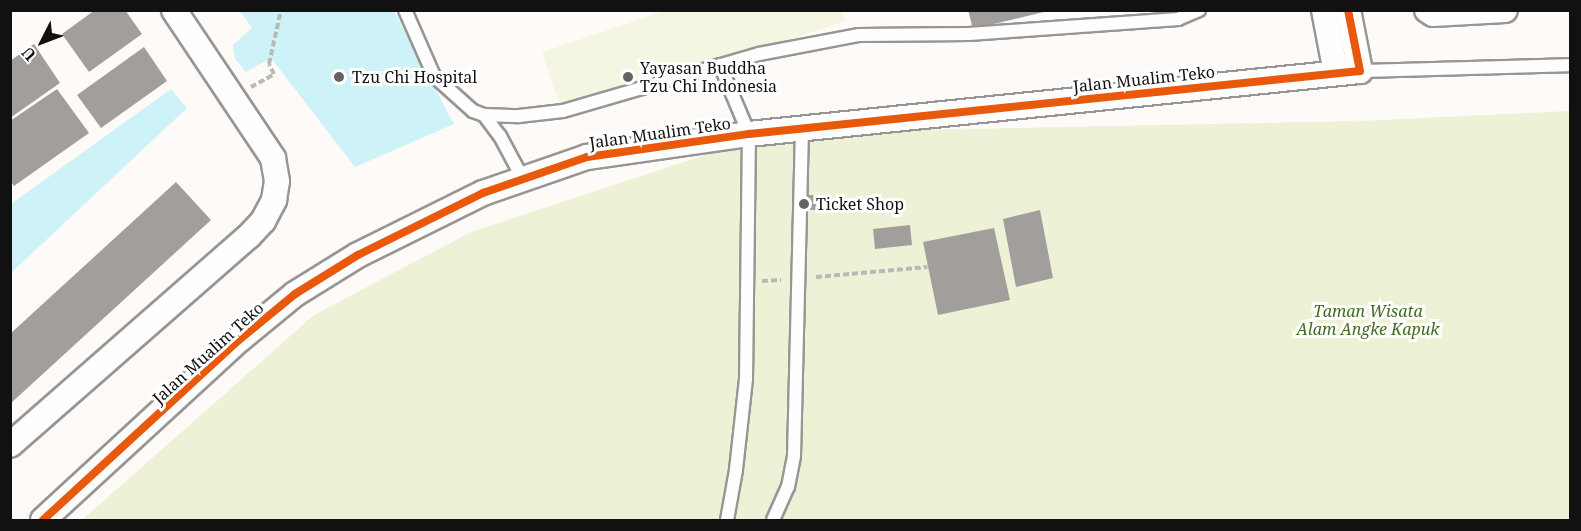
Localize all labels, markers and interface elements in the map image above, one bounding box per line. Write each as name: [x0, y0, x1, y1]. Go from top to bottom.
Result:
north arrow: [12, 12, 72, 72]
text: U: [16, 42, 41, 66]
place label: Yayasan Buddha Tzu Chi Indonesia: [640, 58, 777, 96]
street label: Jalan Mualim Teko: [1072, 62, 1216, 96]
place label: Tzu Chi Hospital: [352, 67, 477, 87]
marker: Tzu Chi Hospital: [330, 68, 348, 86]
marker: Yayasan Buddha Tzu Chi Indonesia: [621, 70, 635, 84]
street label: Jalan Mualim Teko: [588, 114, 732, 152]
place label: Ticket Shop: [816, 194, 904, 214]
marker: Ticket Shop: [797, 197, 811, 211]
street label: Jalan Mualim Teko: [149, 298, 267, 408]
park label: Taman Wisata Alam Angke Kapuk: [1297, 301, 1439, 339]

